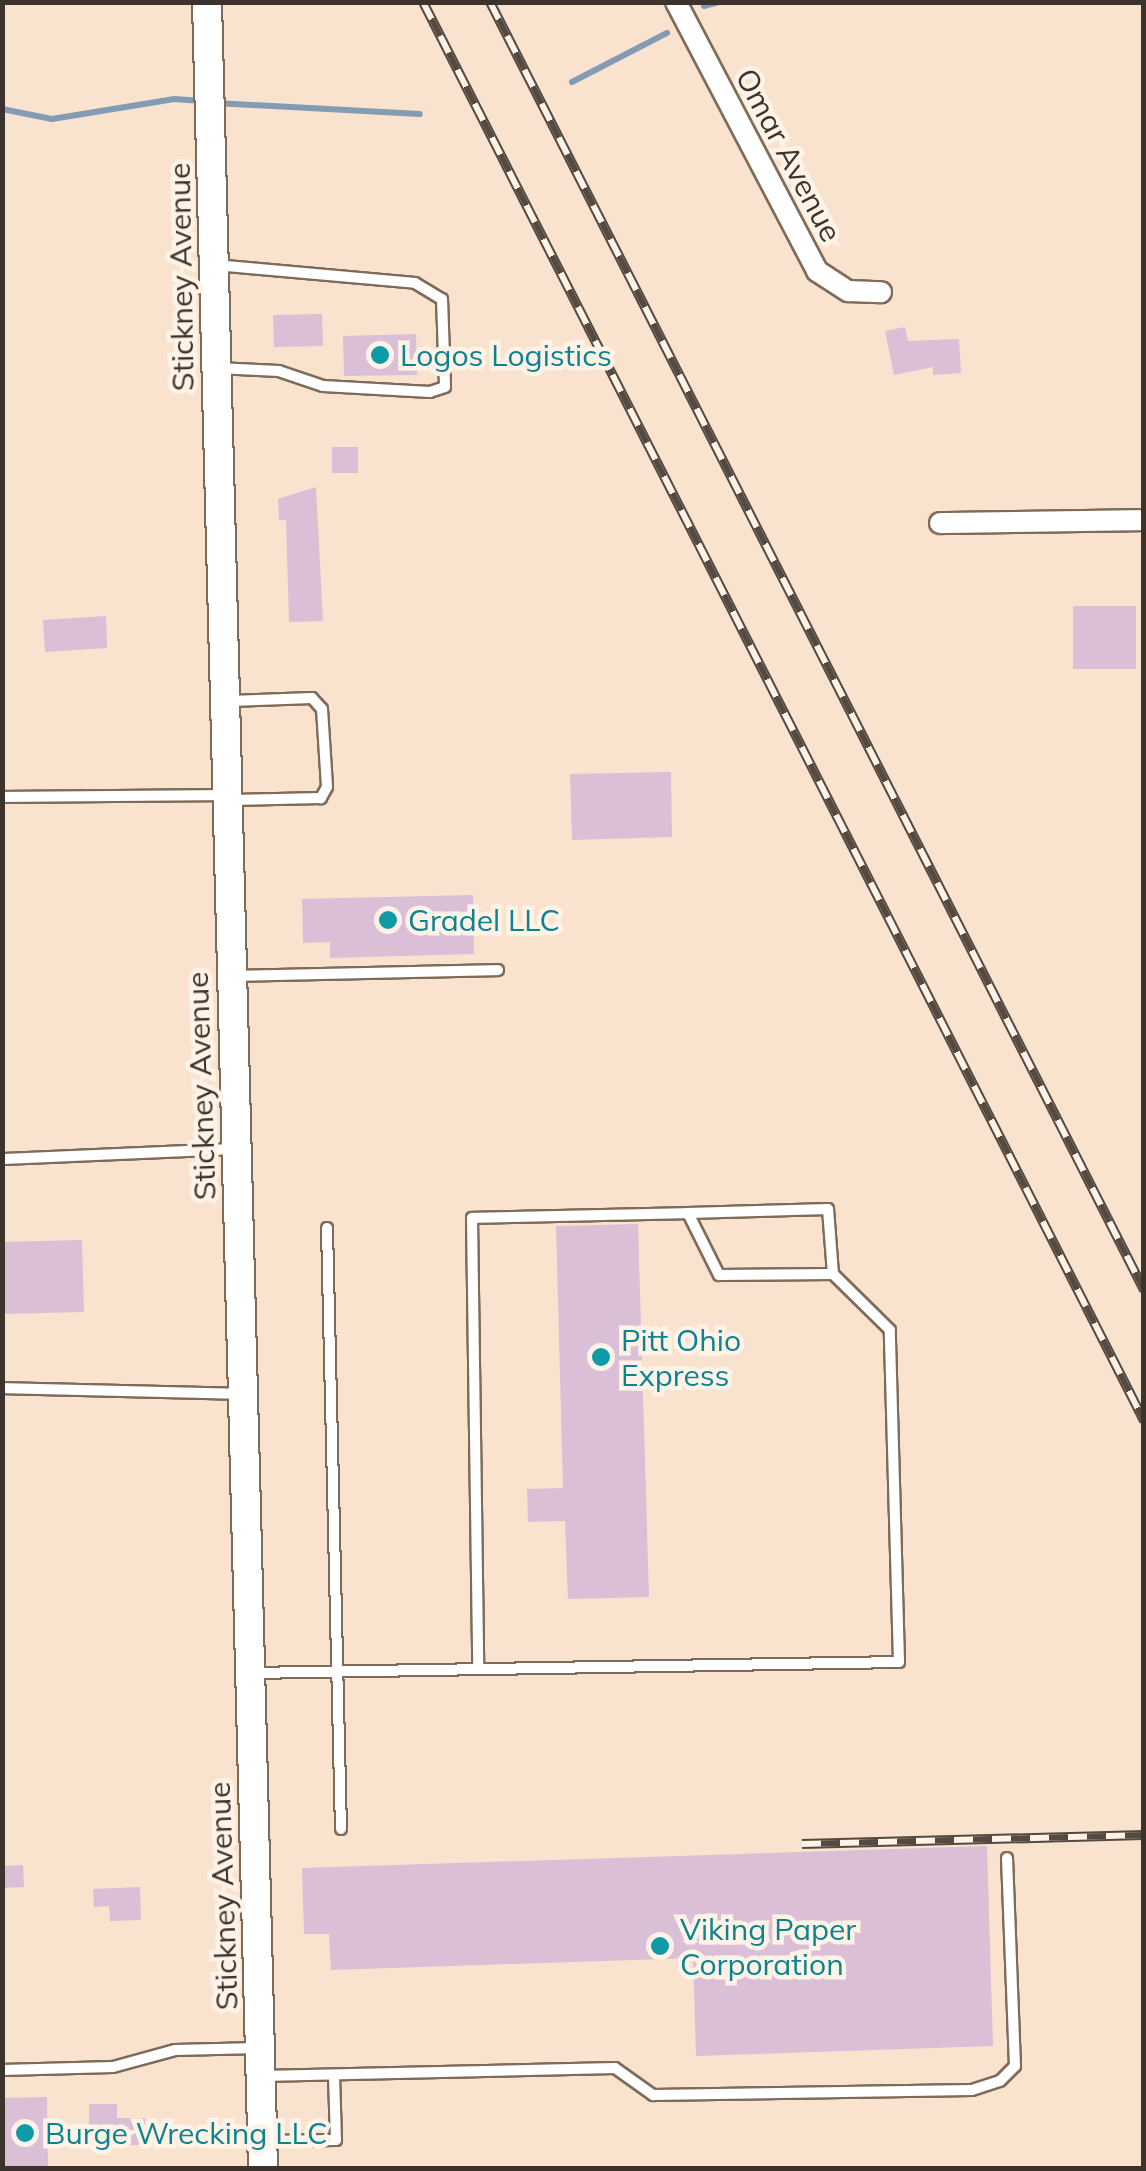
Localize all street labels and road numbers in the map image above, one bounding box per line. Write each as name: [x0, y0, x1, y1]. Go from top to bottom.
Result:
street label: Omar Avenue: [728, 62, 850, 248]
street label: Stickney Avenue: [161, 162, 201, 392]
street label: Stickney Avenue: [179, 971, 223, 1201]
street label: Stickney Avenue: [201, 1781, 245, 2011]

